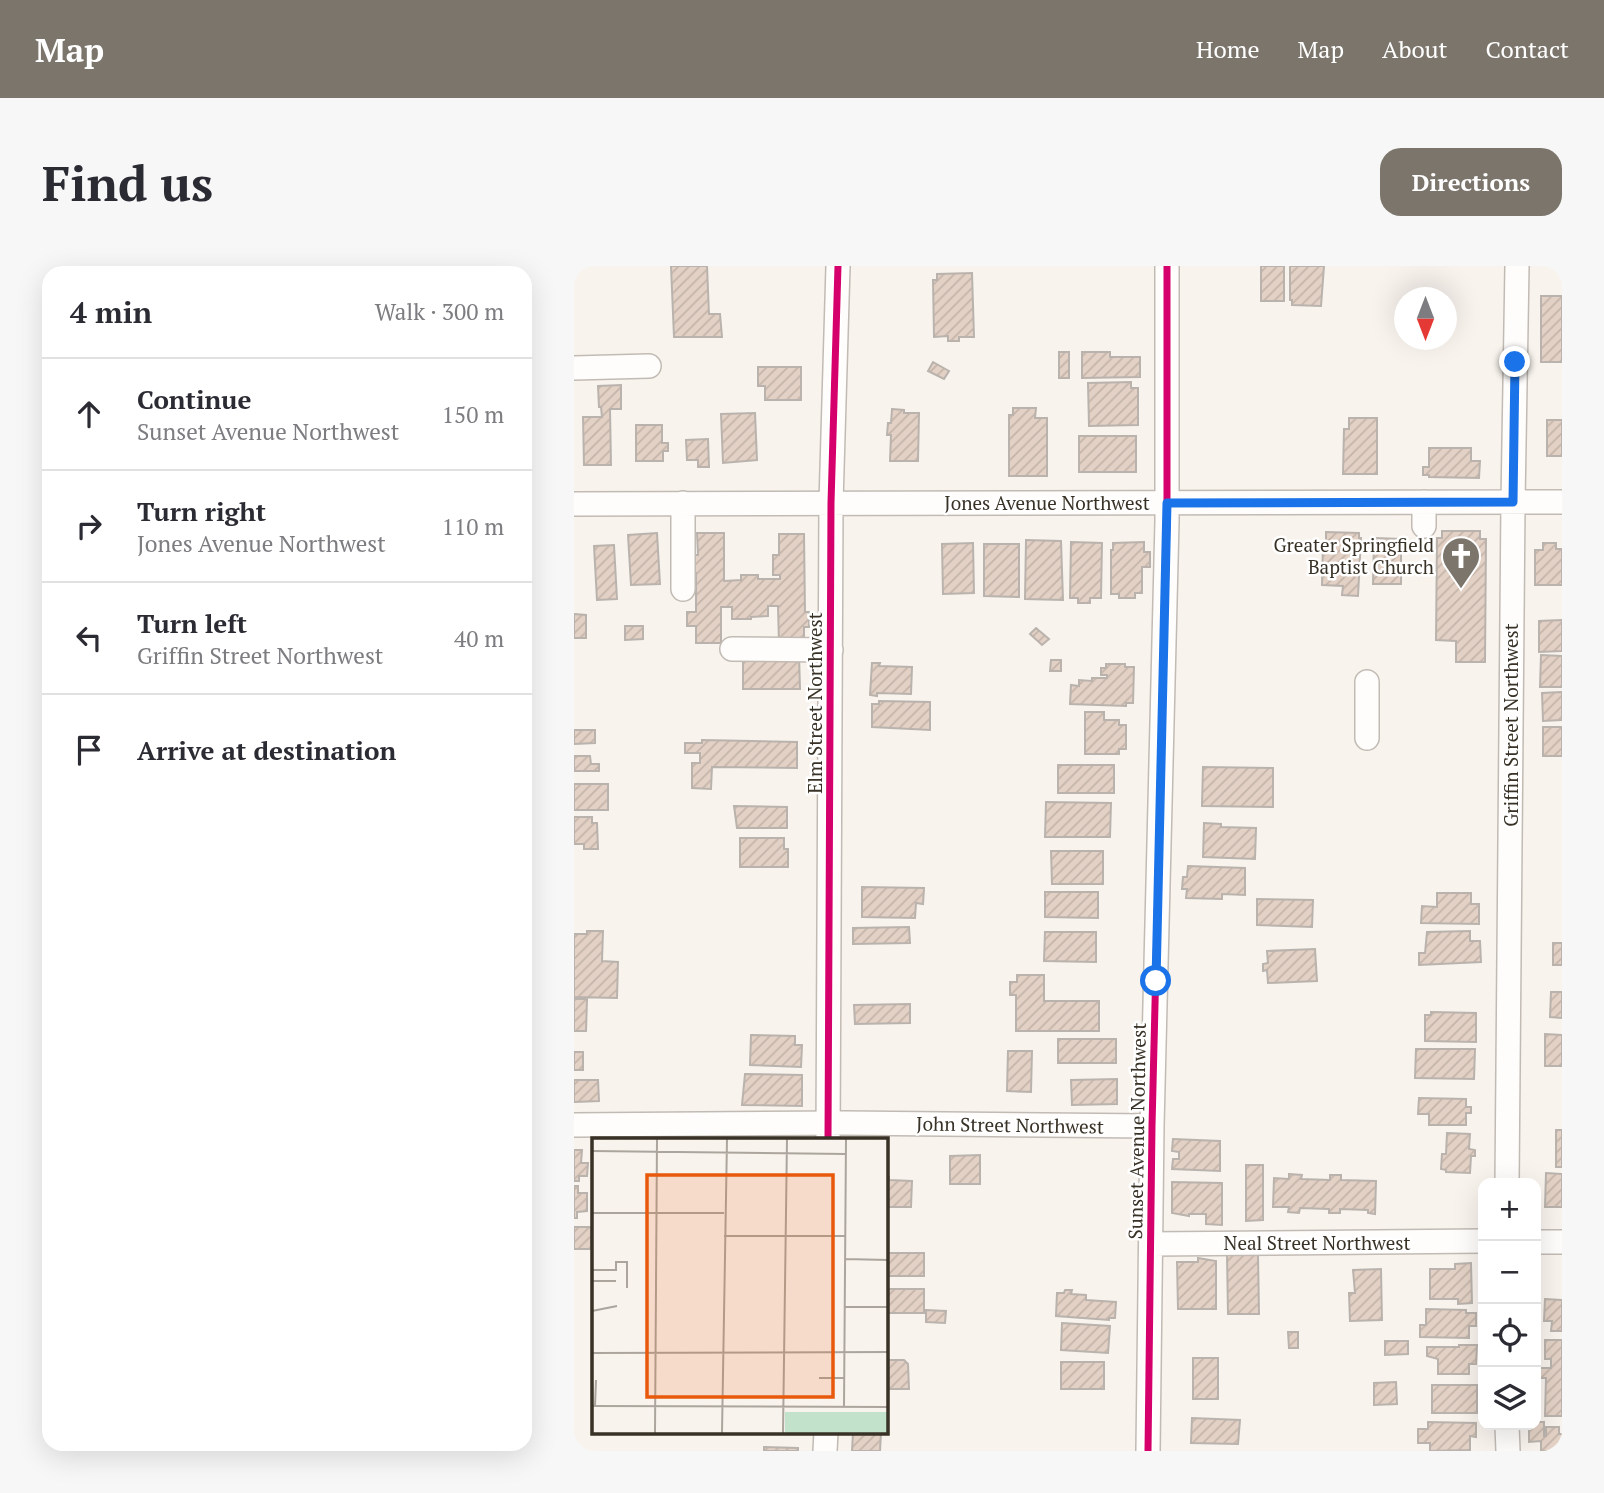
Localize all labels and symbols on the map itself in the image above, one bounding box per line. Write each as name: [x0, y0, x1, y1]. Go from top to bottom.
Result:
north arrow: [1394, 287, 1457, 350]
route end: [1499, 346, 1530, 377]
street label: Jones Avenue Northwest: [944, 490, 1150, 515]
place label: Greater Springfield Baptist Church: [1274, 532, 1434, 579]
church icon: Greater Springfield Baptist Church: [1440, 535, 1482, 590]
street label: Elm Street Northwest: [802, 612, 827, 794]
street label: Griffin Street Northwest: [1498, 623, 1523, 827]
route start: [1140, 965, 1171, 996]
street label: Sunset Avenue Northwest: [1122, 1022, 1151, 1240]
street label: John Street Northwest: [916, 1110, 1104, 1139]
inset map: [592, 1138, 887, 1434]
street label: Neal Street Northwest: [1223, 1230, 1411, 1255]

